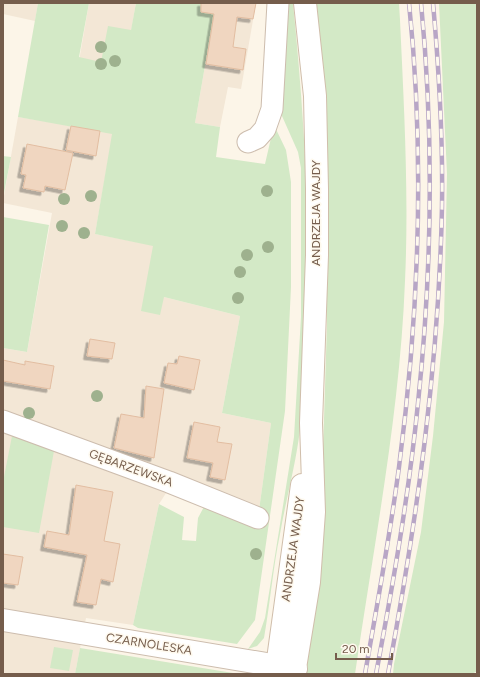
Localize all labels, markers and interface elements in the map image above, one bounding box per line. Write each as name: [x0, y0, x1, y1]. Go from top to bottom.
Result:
street label: ANDRZEJA WAJDY: [309, 159, 323, 266]
street label: GĘBARZEWSKA: [87, 446, 175, 490]
street label: ANDRZEJA WAJDY: [279, 495, 307, 602]
street label: CZARNOLESKA: [105, 630, 193, 658]
scale bar: [336, 635, 392, 661]
text: 20 m: [342, 642, 370, 656]

